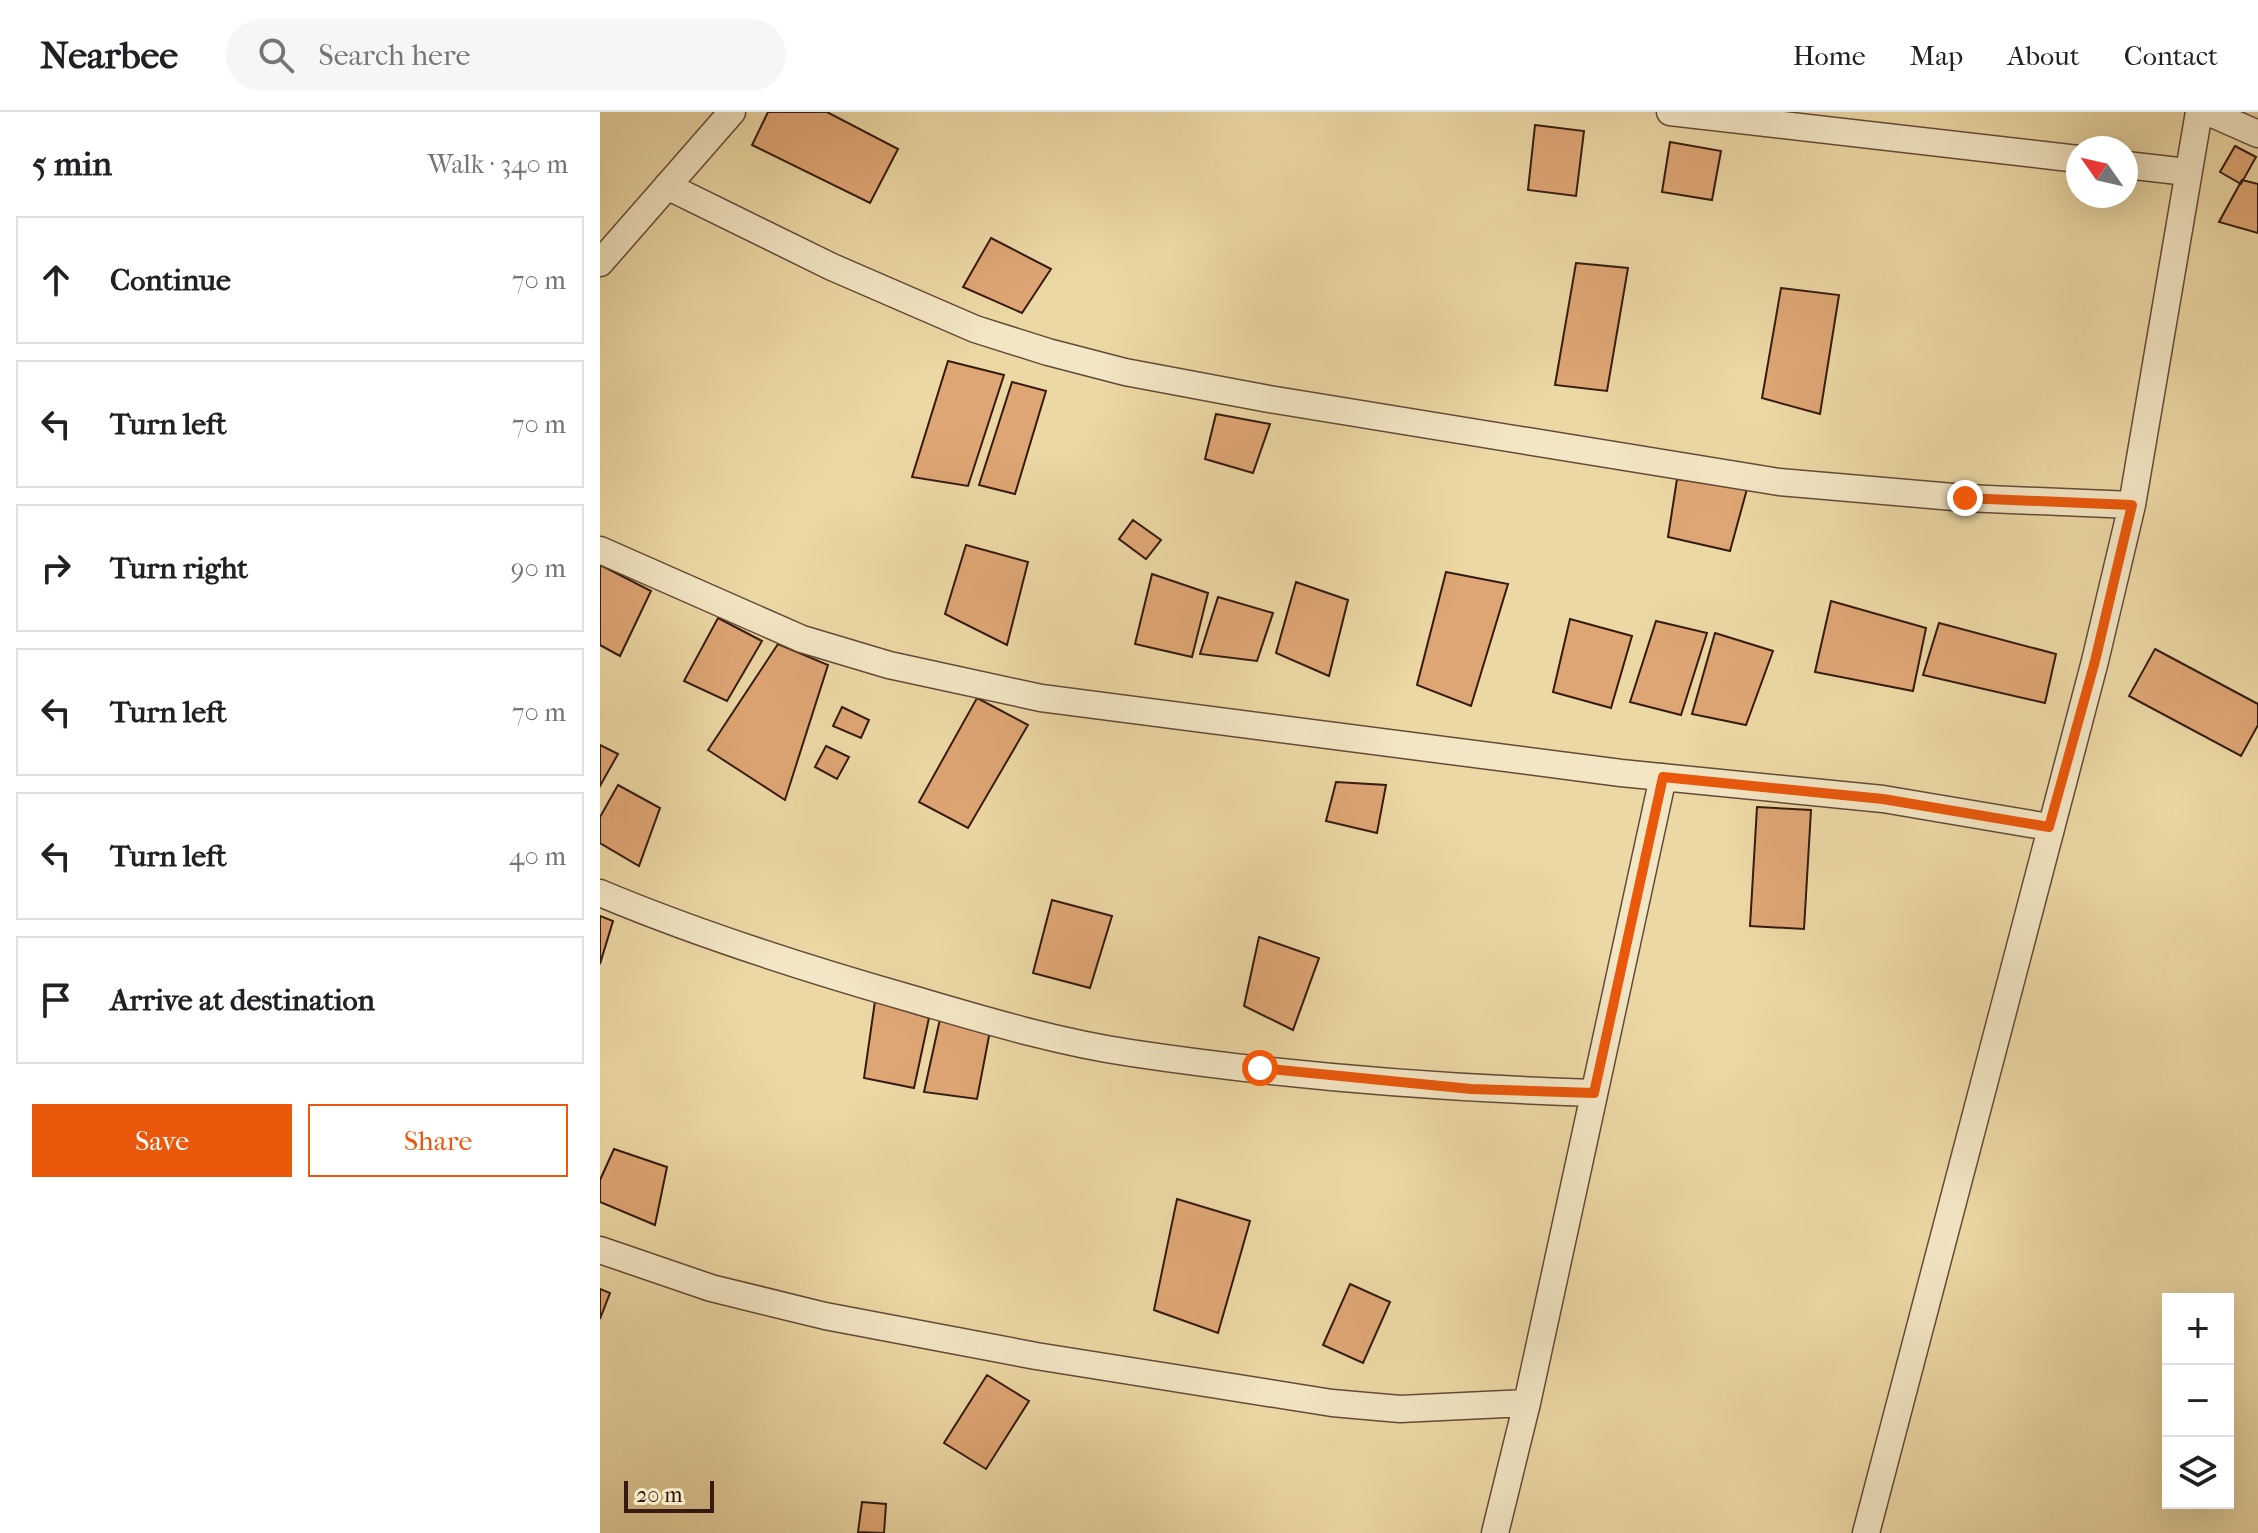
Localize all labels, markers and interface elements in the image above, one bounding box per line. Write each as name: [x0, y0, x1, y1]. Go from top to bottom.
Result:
search box: [226, 19, 786, 91]
text: Nearbee: [40, 33, 178, 78]
icon: search: [254, 33, 298, 77]
text: Search here: [318, 38, 470, 73]
text: Home: [1793, 39, 1866, 72]
text: Map: [1910, 39, 1963, 72]
text: About: [2007, 39, 2080, 72]
text: Contact: [2124, 39, 2218, 72]
north arrow: [2066, 136, 2138, 208]
text: 5 min: [32, 144, 112, 184]
text: Walk · 340 m: [428, 149, 568, 180]
icon: ahead: [34, 258, 78, 302]
text: Continue: [110, 263, 231, 298]
text: 70 m: [512, 265, 566, 296]
icon: left: [34, 402, 78, 446]
text: Turn left: [110, 407, 227, 442]
text: 70 m: [512, 409, 566, 440]
route end: [1947, 480, 1983, 516]
icon: right: [34, 546, 78, 590]
text: Turn right: [110, 551, 248, 586]
text: 90 m: [511, 553, 566, 584]
icon: left: [34, 690, 78, 734]
text: Turn left: [110, 695, 227, 730]
text: 70 m: [512, 697, 566, 728]
icon: left: [34, 834, 78, 878]
text: Turn left: [110, 839, 227, 874]
text: 40 m: [509, 841, 566, 872]
icon: arrive: [34, 978, 78, 1022]
text: Arrive at destination: [110, 983, 375, 1018]
route start: [1242, 1050, 1278, 1086]
button: Save: [32, 1104, 292, 1177]
button: Share: [308, 1104, 568, 1177]
map controls: [2162, 1293, 2234, 1509]
button: +: [2162, 1293, 2234, 1365]
button: −: [2162, 1365, 2234, 1437]
button: layers: [2162, 1437, 2234, 1509]
scale bar: [624, 1477, 714, 1513]
text: 20 m: [636, 1482, 682, 1508]

